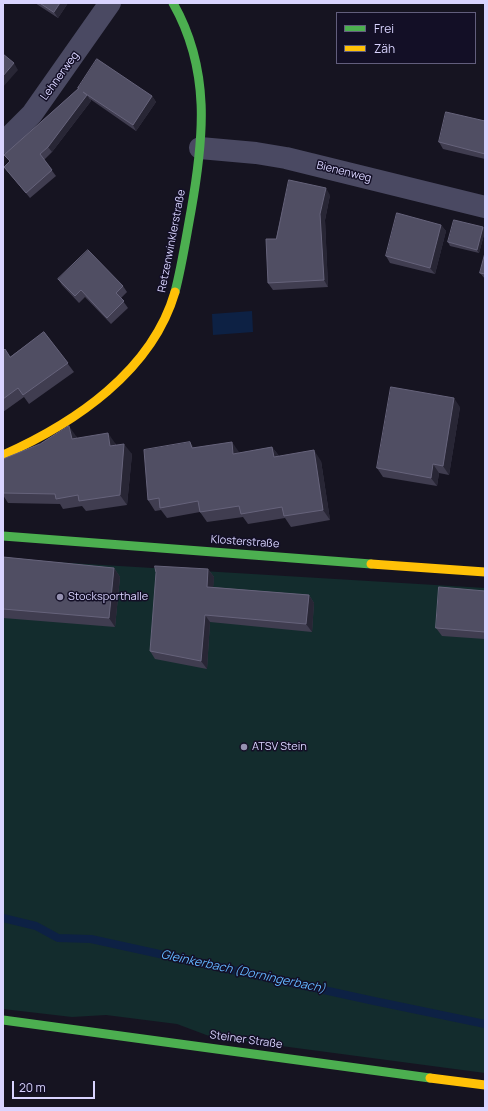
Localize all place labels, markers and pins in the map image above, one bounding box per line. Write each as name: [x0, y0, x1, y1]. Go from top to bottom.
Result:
place label: Stocksporthalle: [68, 590, 148, 604]
marker: Stocksporthalle: [55, 592, 65, 602]
place label: ATSV Stein: [252, 740, 307, 754]
marker: ATSV Stein: [239, 742, 249, 752]

